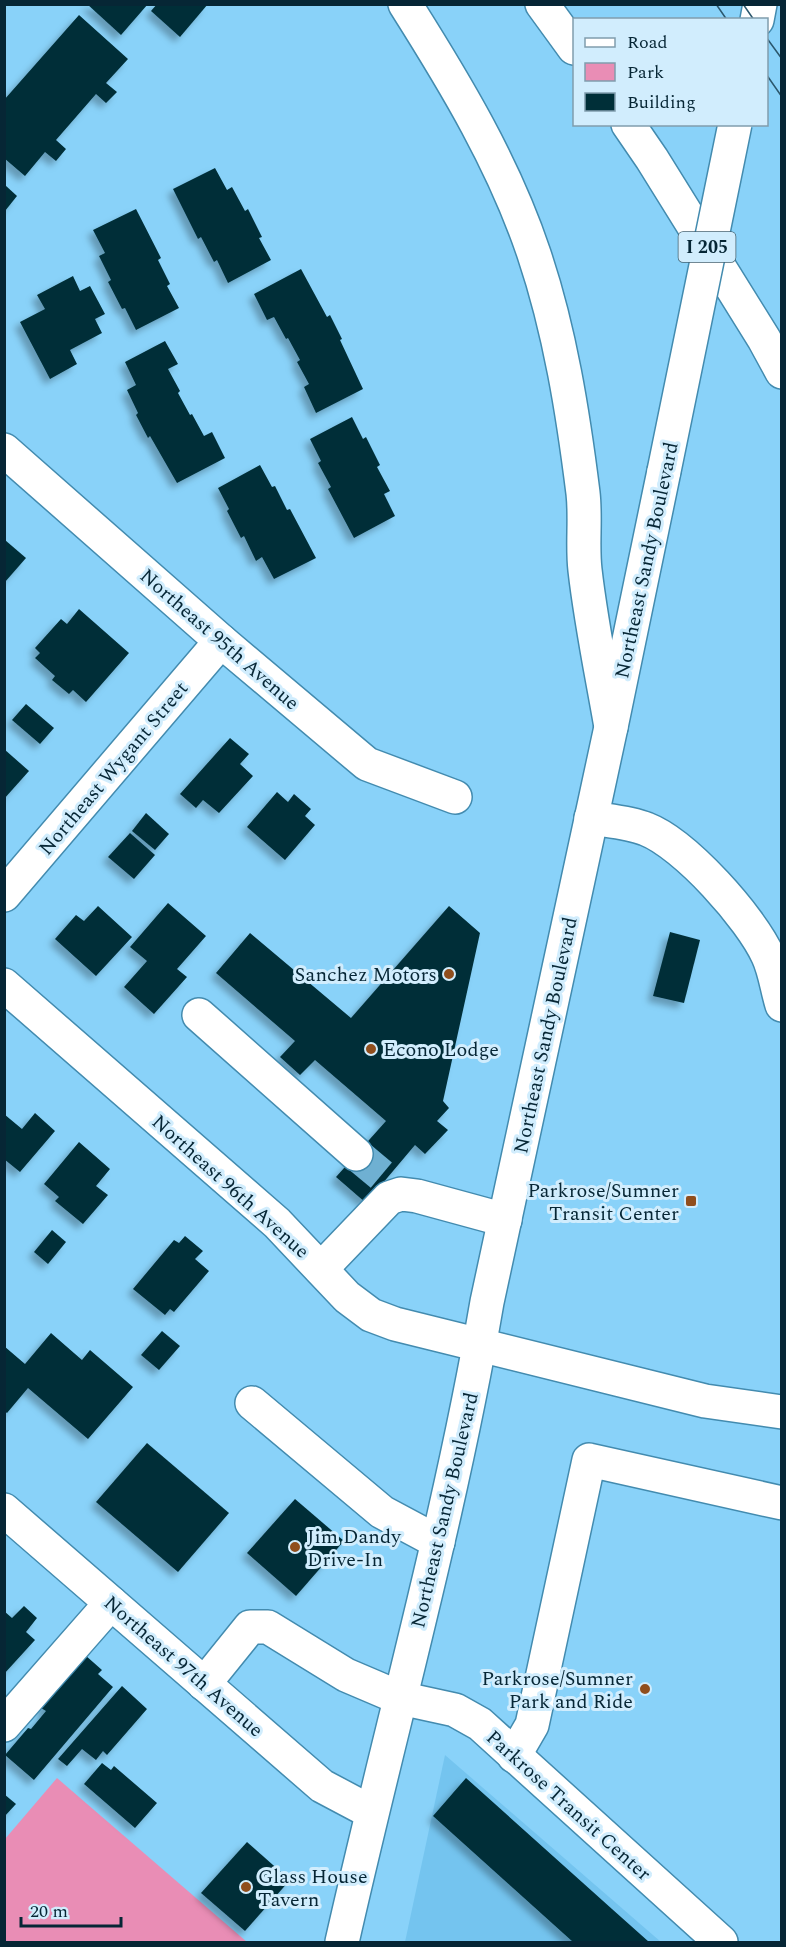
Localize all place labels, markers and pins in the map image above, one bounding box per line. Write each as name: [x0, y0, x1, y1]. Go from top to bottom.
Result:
place label: Sanchez Motors: [295, 960, 437, 990]
marker: Sanchez Motors: [442, 967, 456, 981]
place label: Econo Lodge: [383, 1035, 499, 1065]
marker: Econo Lodge: [364, 1042, 378, 1056]
place label: Parkrose/Sumner Transit Center: [527, 1176, 679, 1229]
marker: Parkrose/Sumner Transit Center: [684, 1194, 698, 1208]
place label: Jim Dandy Drive-In: [307, 1522, 402, 1575]
marker: Jim Dandy Drive-In: [288, 1540, 302, 1554]
place label: Parkrose/Sumner Park and Ride: [481, 1664, 633, 1717]
marker: Parkrose/Sumner Park and Ride: [638, 1682, 652, 1696]
place label: Glass House Tavern: [258, 1862, 368, 1915]
marker: Glass House Tavern: [239, 1880, 253, 1894]

